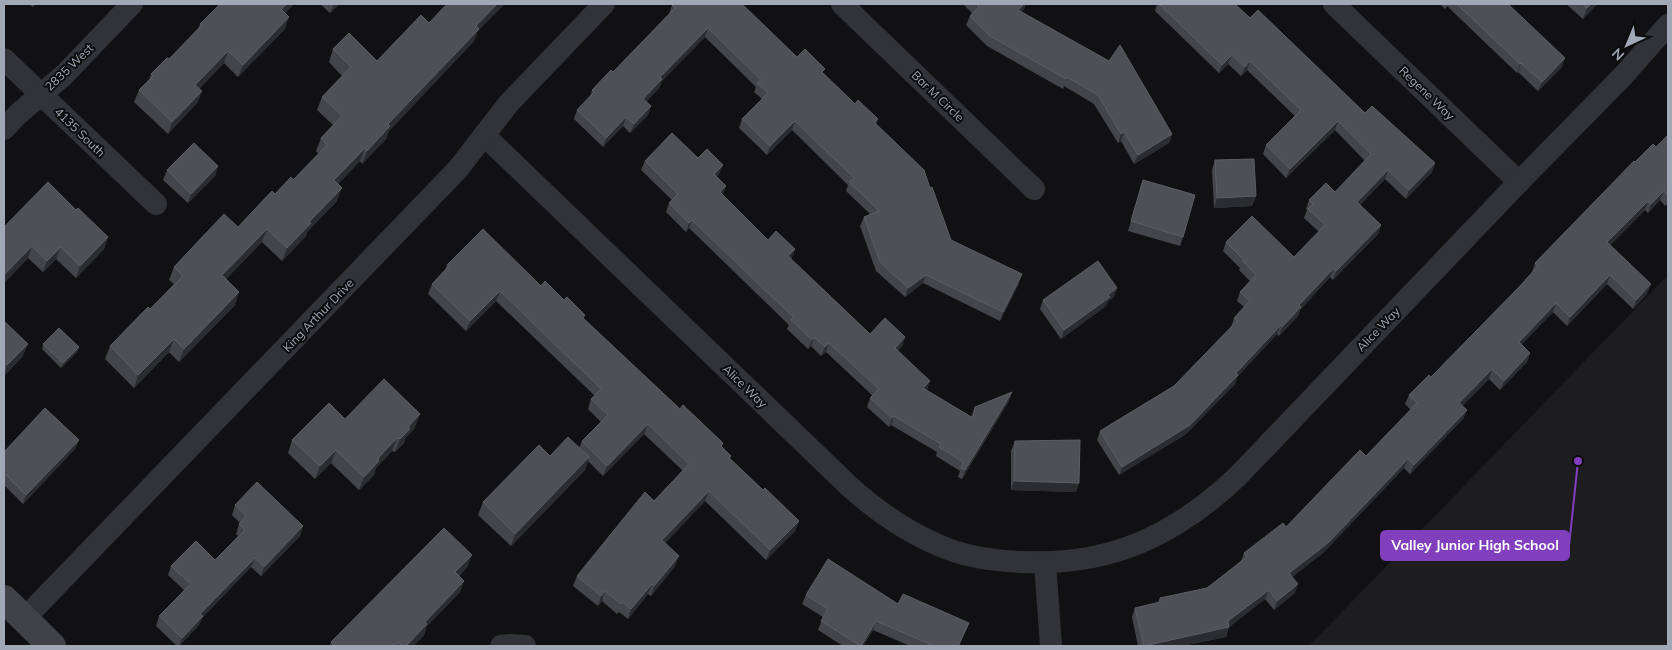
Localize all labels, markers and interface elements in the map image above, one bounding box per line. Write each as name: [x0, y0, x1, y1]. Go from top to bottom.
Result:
north arrow: [1602, 20, 1652, 70]
street label: 2835 West: [42, 40, 96, 94]
text: N: [1608, 44, 1628, 64]
street label: Regene Way: [1396, 63, 1458, 124]
street label: Bar M Circle: [909, 67, 967, 125]
street label: 4135 South: [52, 104, 108, 160]
street label: King Arthur Drive: [279, 275, 357, 355]
street label: Alice Way: [1353, 303, 1403, 354]
street label: Alice Way: [720, 361, 771, 411]
callout: Valley Junior High School: [1381, 531, 1569, 560]
text: Valley Junior High School: [1390, 536, 1559, 554]

